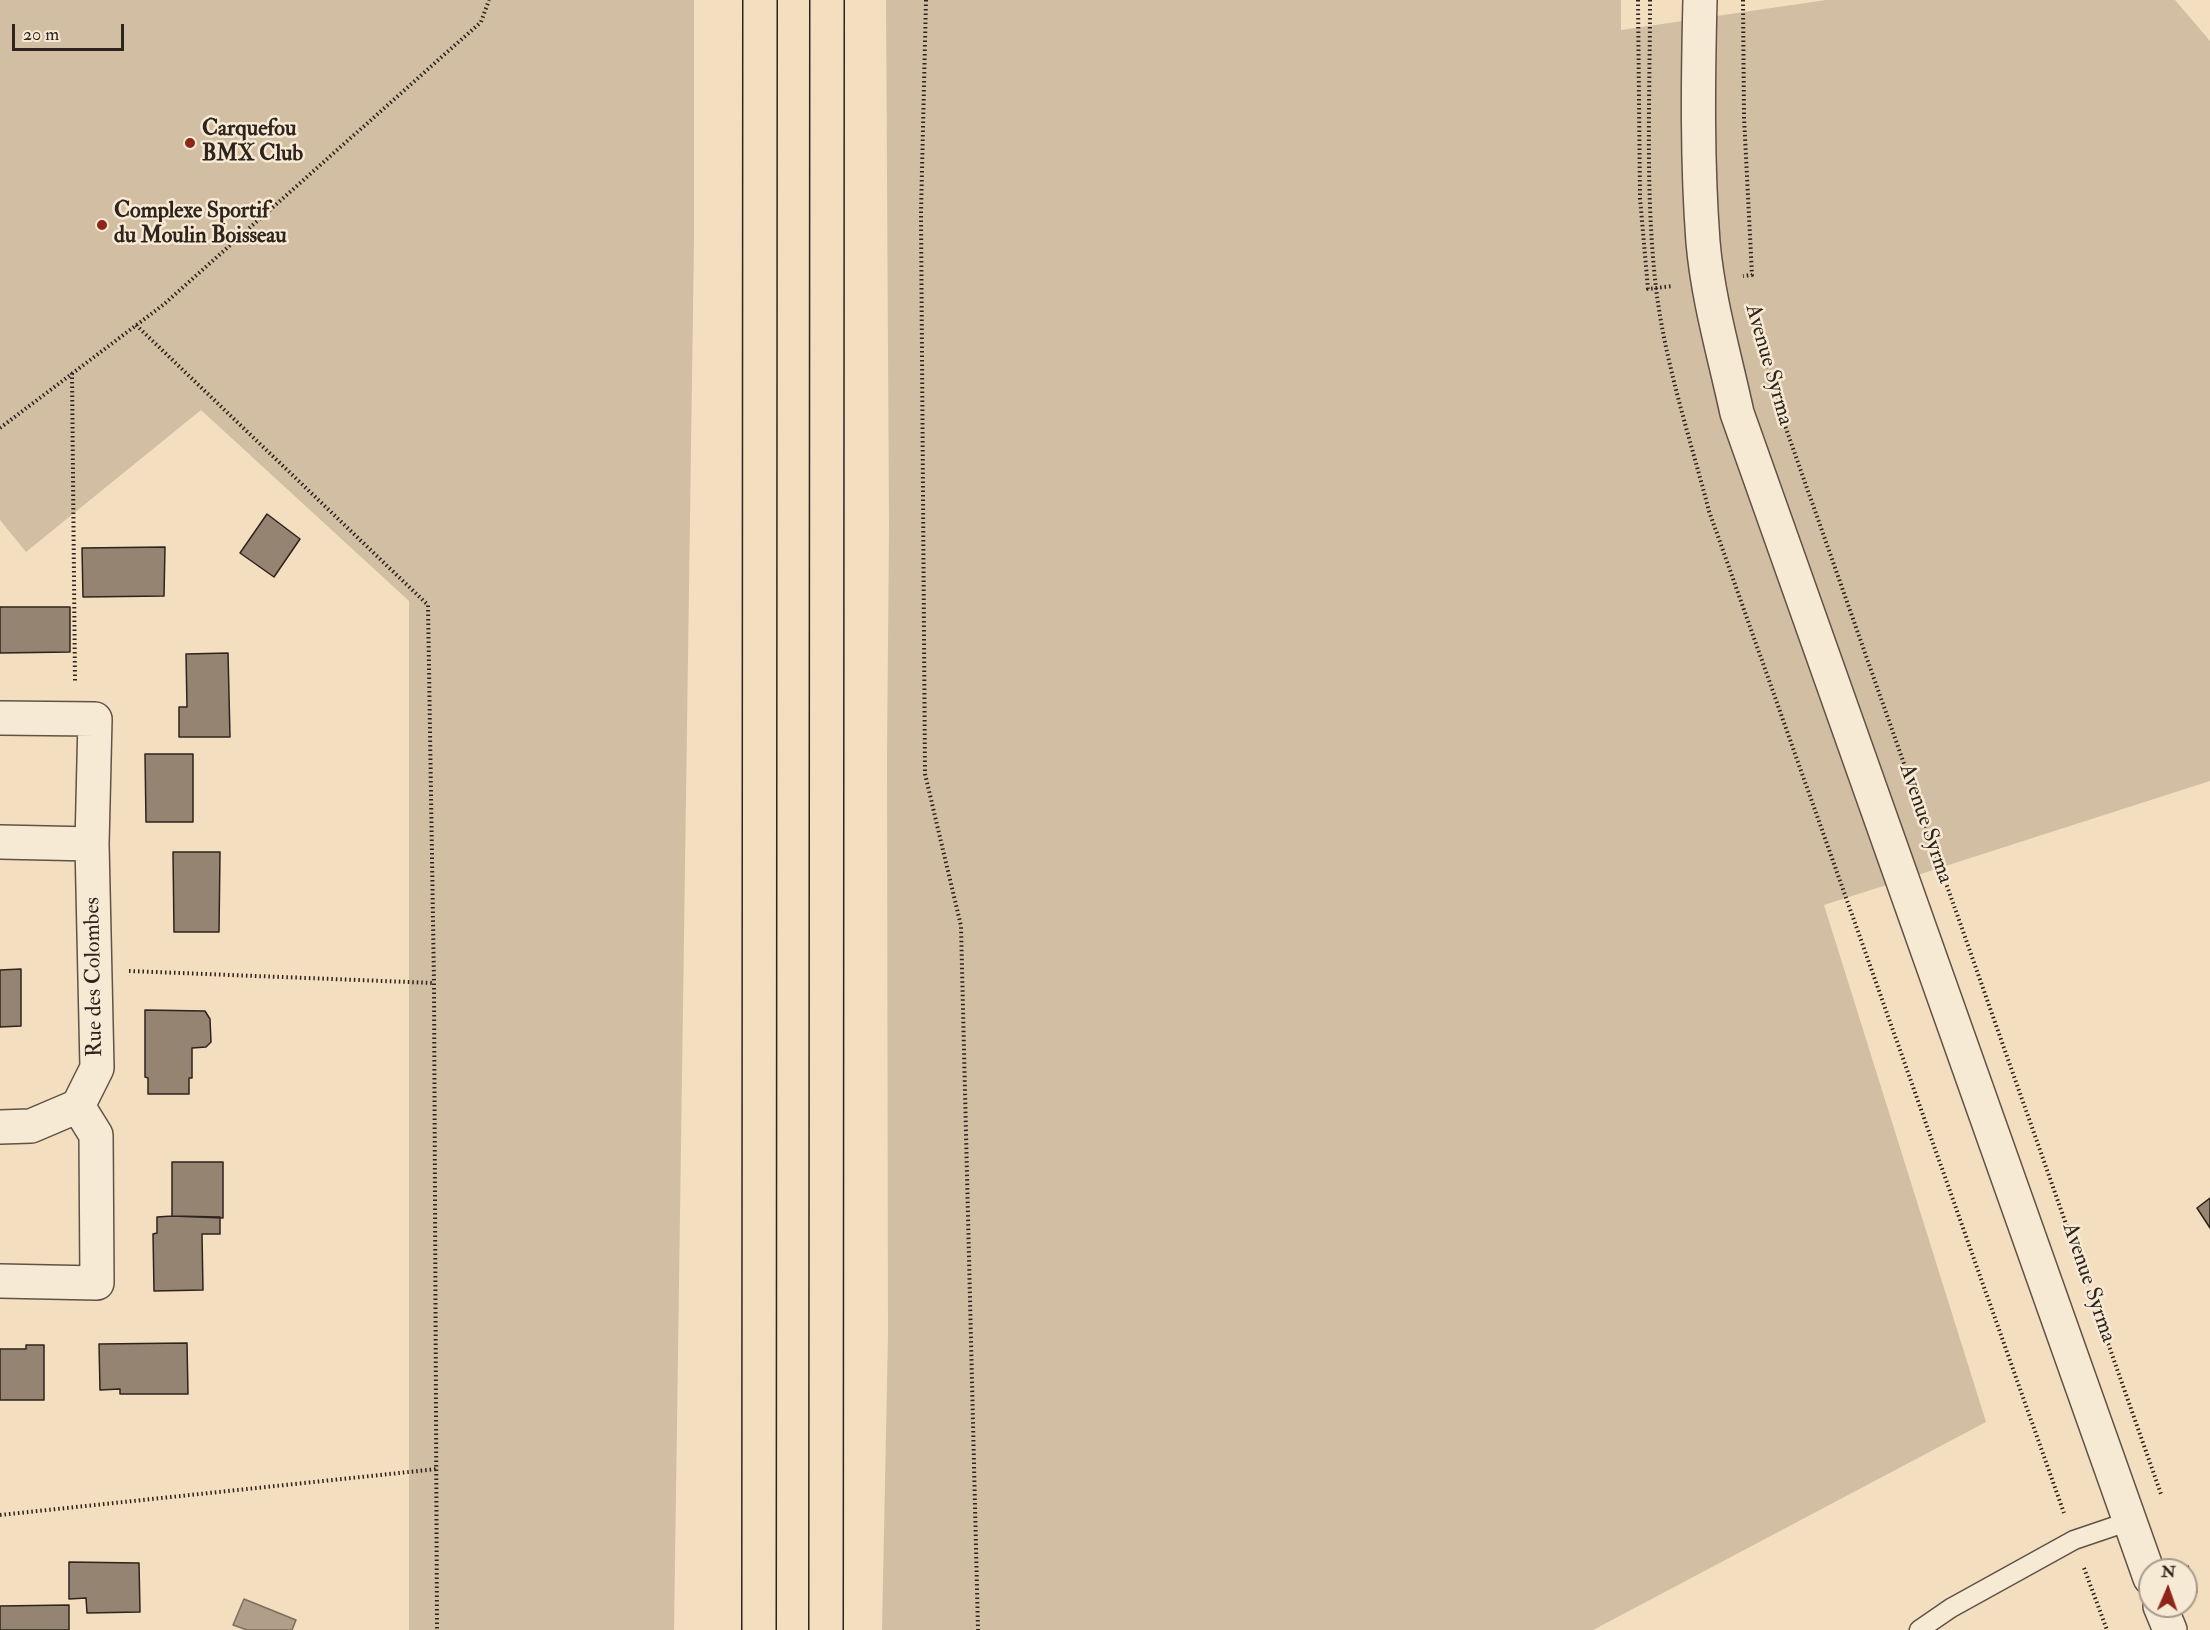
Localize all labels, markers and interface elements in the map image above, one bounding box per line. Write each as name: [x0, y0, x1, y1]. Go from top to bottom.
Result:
scale bar: [15, 12, 128, 50]
text: 20 m: [23, 23, 59, 46]
place label: Carquefou BMX Club: [202, 117, 303, 168]
marker: Carquefou BMX Club: [183, 136, 197, 150]
place label: Complexe Sportif du Moulin Boisseau: [114, 199, 287, 250]
marker: Complexe Sportif du Moulin Boisseau: [95, 218, 109, 232]
street label: Avenue Syrma: [1738, 302, 1798, 428]
street label: Avenue Syrma: [1892, 761, 1958, 887]
street label: Rue des Colombes: [80, 897, 110, 1057]
street label: Avenue Syrma: [2055, 1220, 2121, 1346]
north arrow: [2138, 1558, 2198, 1618]
text: N: [2161, 1562, 2176, 1582]

